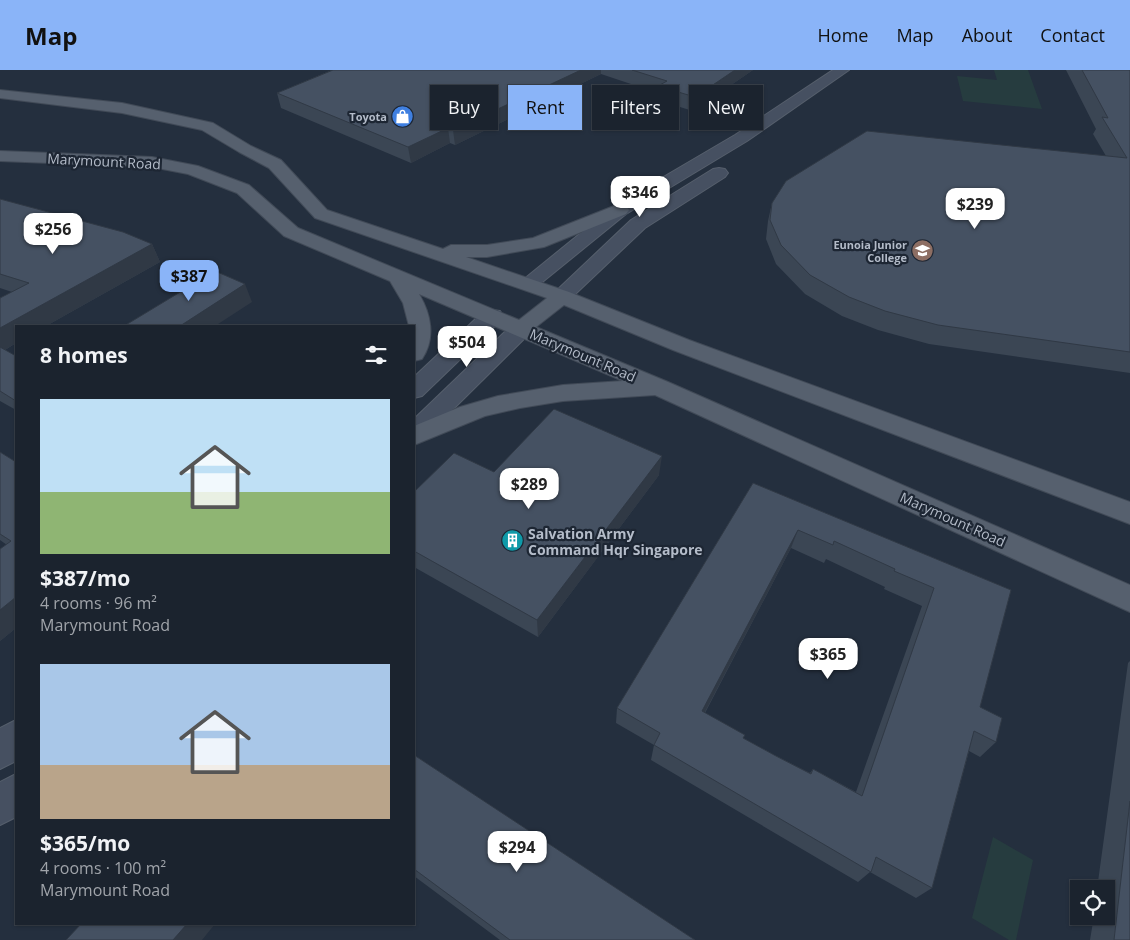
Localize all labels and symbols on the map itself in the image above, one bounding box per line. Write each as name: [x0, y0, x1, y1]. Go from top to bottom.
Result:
shop icon: Toyota: [391, 104, 415, 128]
place label: Toyota: [349, 109, 387, 124]
street label: Marymount Road: [47, 149, 161, 173]
pin: $346: [610, 176, 670, 218]
pin: $239: [945, 188, 1005, 230]
pin: $256: [23, 212, 83, 255]
place label: Eunoia Junior College: [833, 237, 907, 265]
school or university icon: Eunoia Junior College: [911, 238, 935, 262]
pin: $387: [159, 260, 219, 302]
street label: Marymount Road: [527, 324, 639, 386]
pin: $504: [437, 326, 497, 368]
pin: $289: [499, 468, 559, 510]
street label: Marymount Road: [897, 487, 1009, 551]
place label: Salvation Army Command Hqr Singapore: [528, 524, 703, 559]
building icon: Salvation Army Command Hqr Singapore: [500, 529, 524, 553]
pin: $365: [798, 638, 858, 680]
pin: $294: [487, 830, 547, 873]

